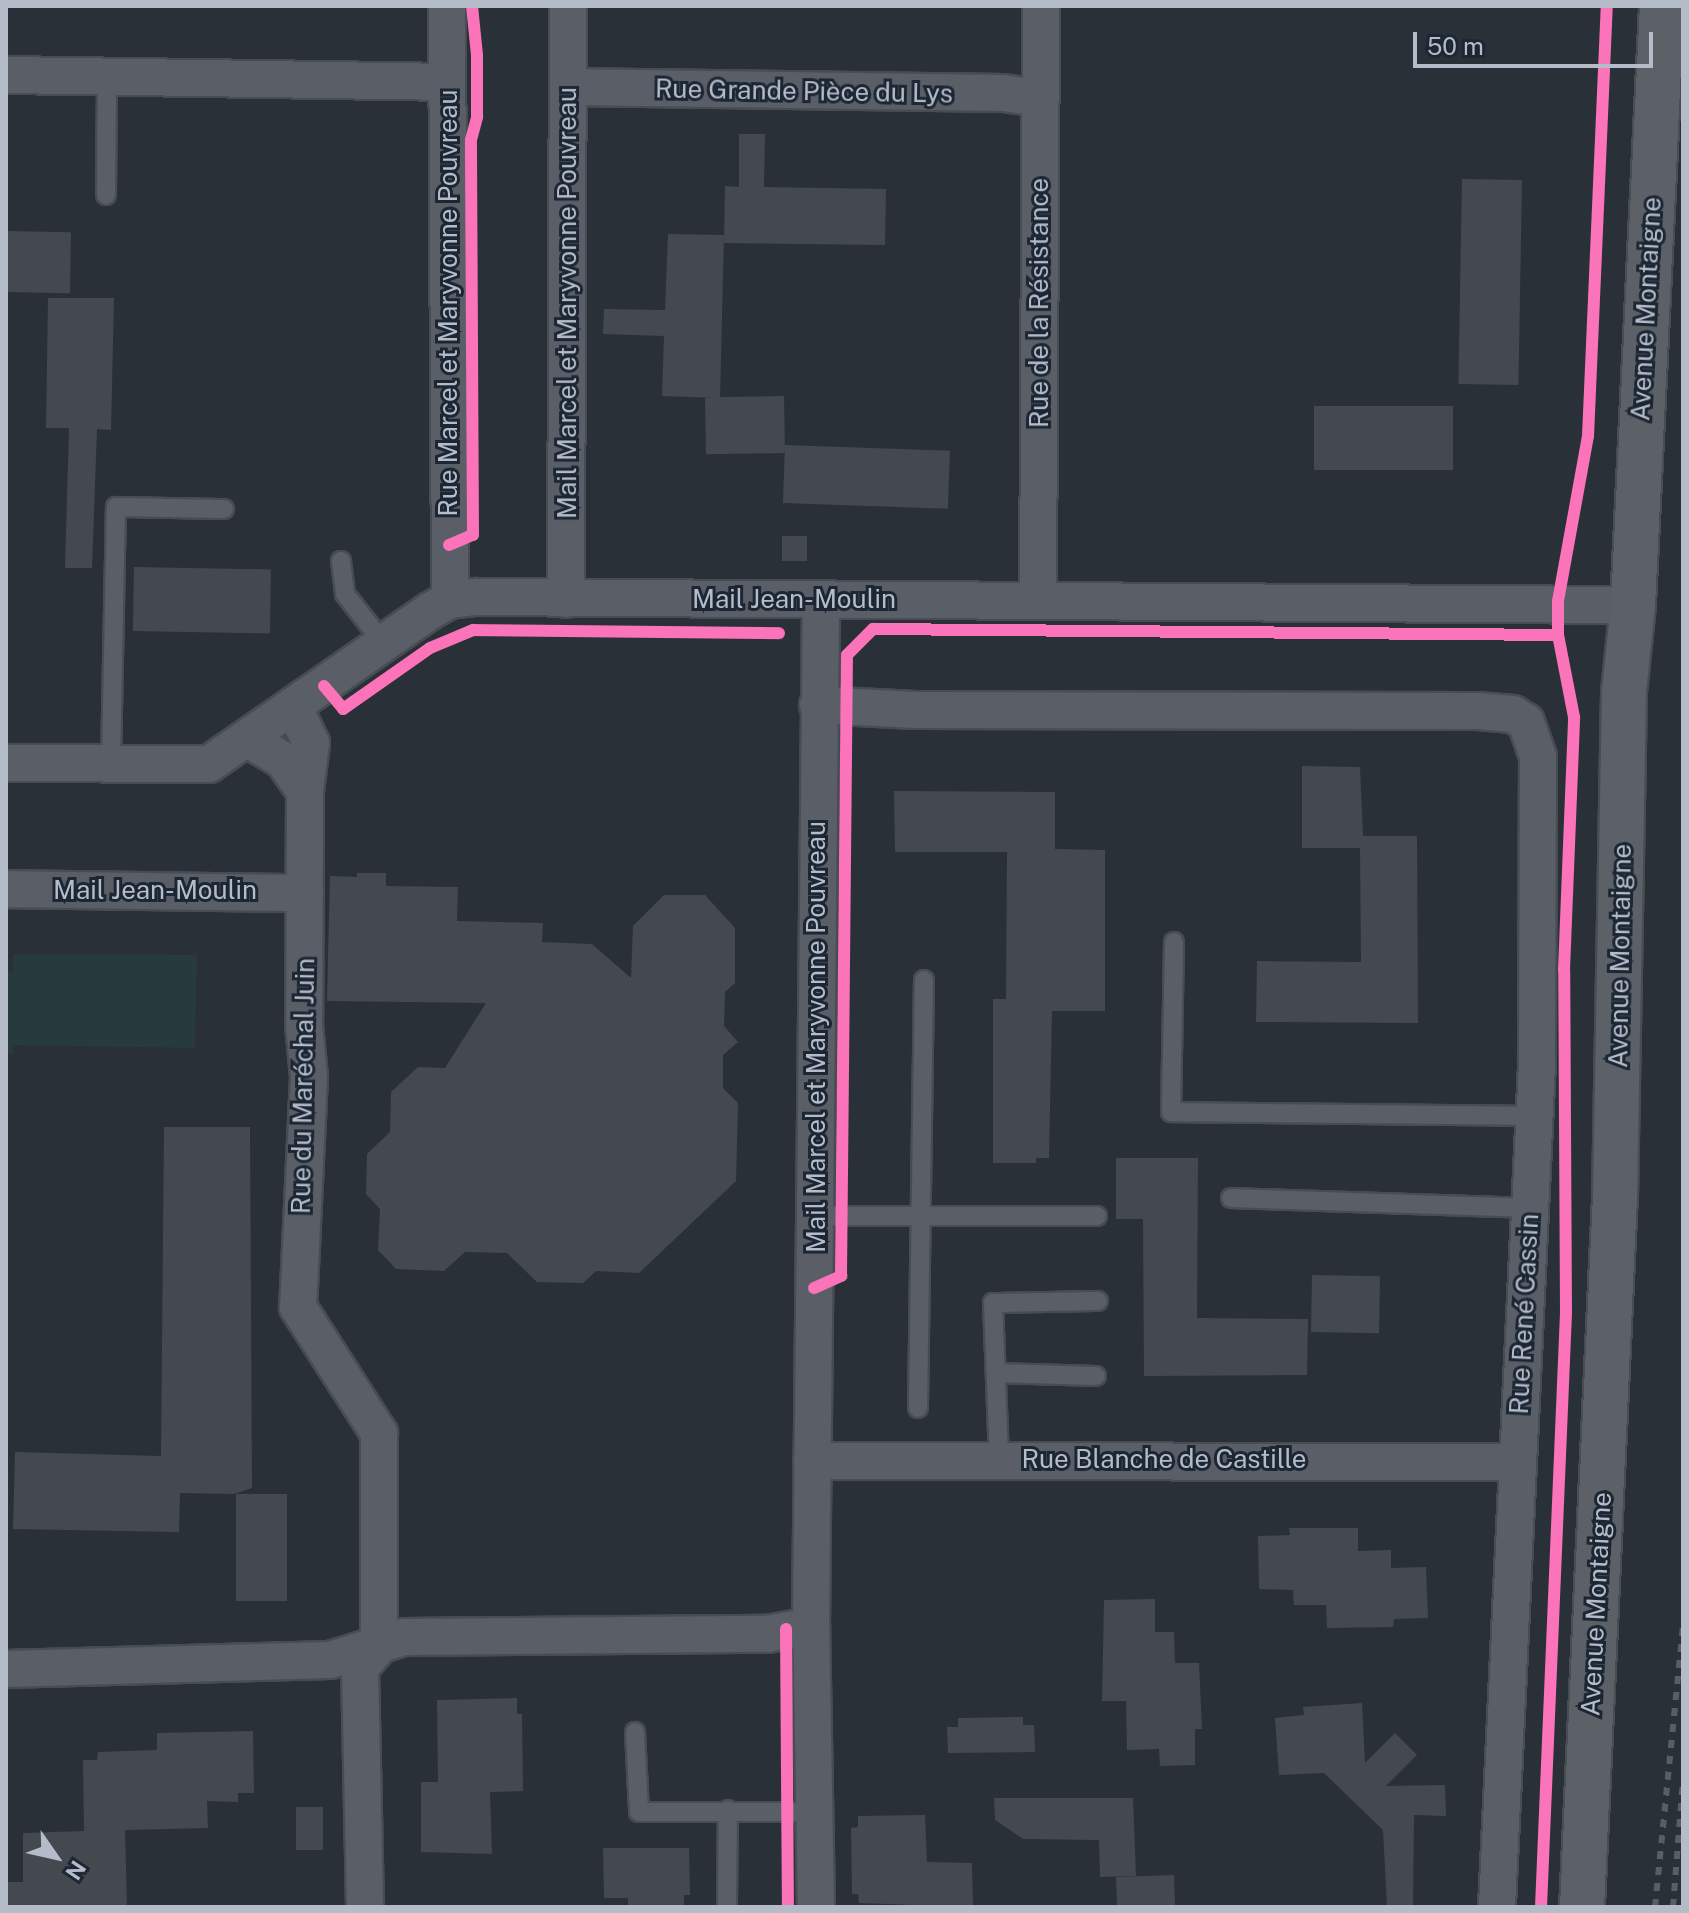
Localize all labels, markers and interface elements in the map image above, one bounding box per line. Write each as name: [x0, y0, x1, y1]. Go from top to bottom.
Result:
scale bar: [1417, 16, 1657, 66]
text: 50 m: [1427, 32, 1484, 60]
street label: Rue Grande Pièce du Lys: [654, 73, 954, 109]
street label: Mail Marcel et Maryvonne Pouvreau: [551, 87, 583, 519]
street label: Rue Marcel et Maryvonne Pouvreau: [432, 89, 464, 517]
street label: Rue de la Résistance: [1023, 178, 1055, 428]
street label: Avenue Montaigne: [1625, 196, 1667, 422]
street label: Mail Jean-Moulin: [692, 583, 896, 615]
street label: Mail Marcel et Maryvonne Pouvreau: [800, 821, 832, 1253]
street label: Avenue Montaigne: [1602, 844, 1638, 1068]
street label: Mail Jean-Moulin: [53, 874, 257, 906]
street label: Rue du Maréchal Juin: [285, 957, 321, 1215]
street label: Rue René Cassin: [1503, 1213, 1545, 1415]
street label: Rue Blanche de Castille: [1021, 1443, 1307, 1475]
street label: Avenue Montaigne: [1575, 1491, 1617, 1717]
north arrow: [16, 1817, 96, 1897]
text: N: [60, 1856, 91, 1885]

